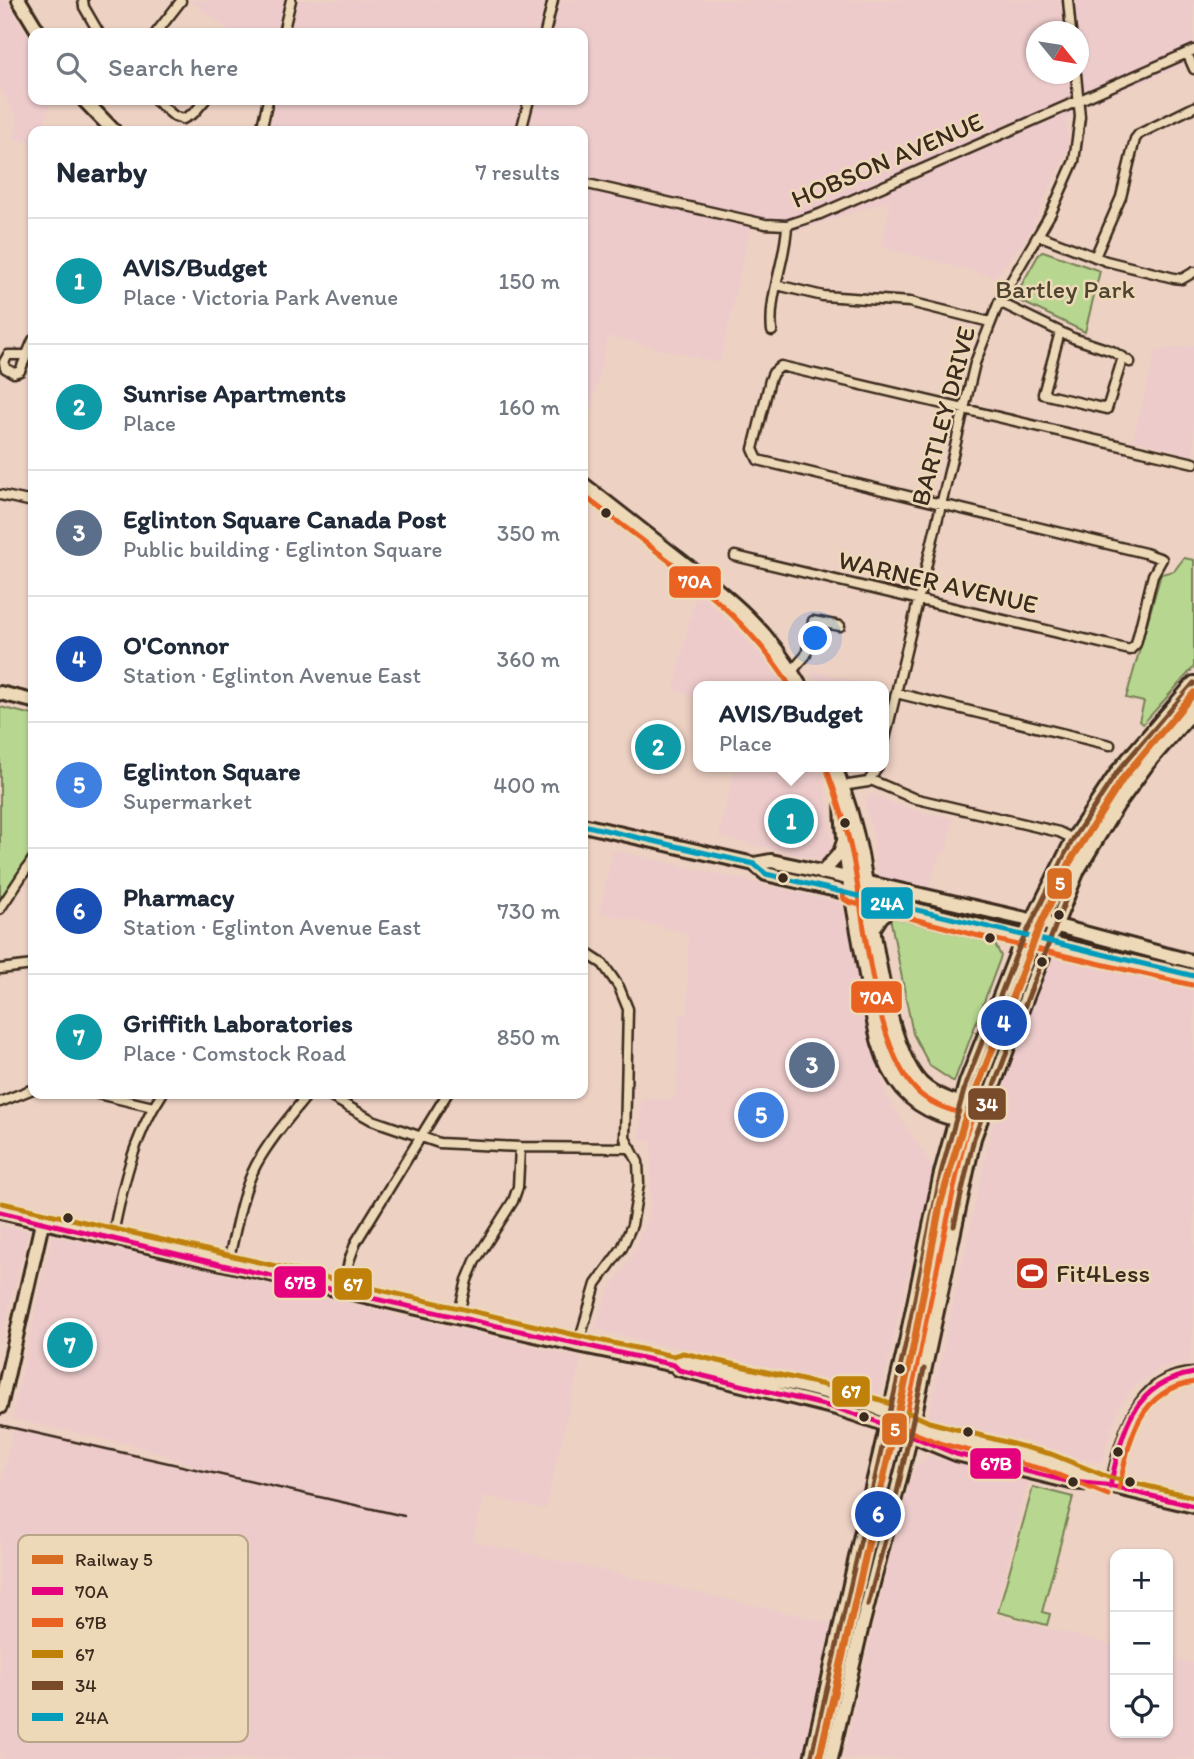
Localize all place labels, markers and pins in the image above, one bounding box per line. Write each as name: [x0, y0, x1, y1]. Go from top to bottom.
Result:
unlabelled marker: [599, 506, 613, 520]
pin: 2: [635, 721, 681, 773]
pin: 1: [768, 795, 814, 847]
unlabelled marker: [838, 816, 852, 830]
unlabelled marker: [776, 871, 790, 885]
unlabelled marker: [1052, 908, 1066, 922]
unlabelled marker: [983, 931, 997, 945]
unlabelled marker: [1035, 955, 1049, 969]
pin: 4: [981, 997, 1027, 1049]
pin: 3: [789, 1039, 835, 1091]
pin: 5: [738, 1089, 784, 1141]
unlabelled marker: [61, 1211, 75, 1225]
sports icon: Fit4Less: [1013, 1254, 1051, 1292]
place label: Fit4Less: [1056, 1257, 1150, 1289]
pin: 7: [47, 1319, 93, 1371]
unlabelled marker: [893, 1362, 907, 1376]
unlabelled marker: [857, 1410, 871, 1424]
unlabelled marker: [961, 1425, 975, 1439]
unlabelled marker: [1111, 1445, 1125, 1459]
unlabelled marker: [1066, 1475, 1080, 1489]
unlabelled marker: [1123, 1475, 1137, 1489]
pin: 6: [855, 1488, 901, 1540]

